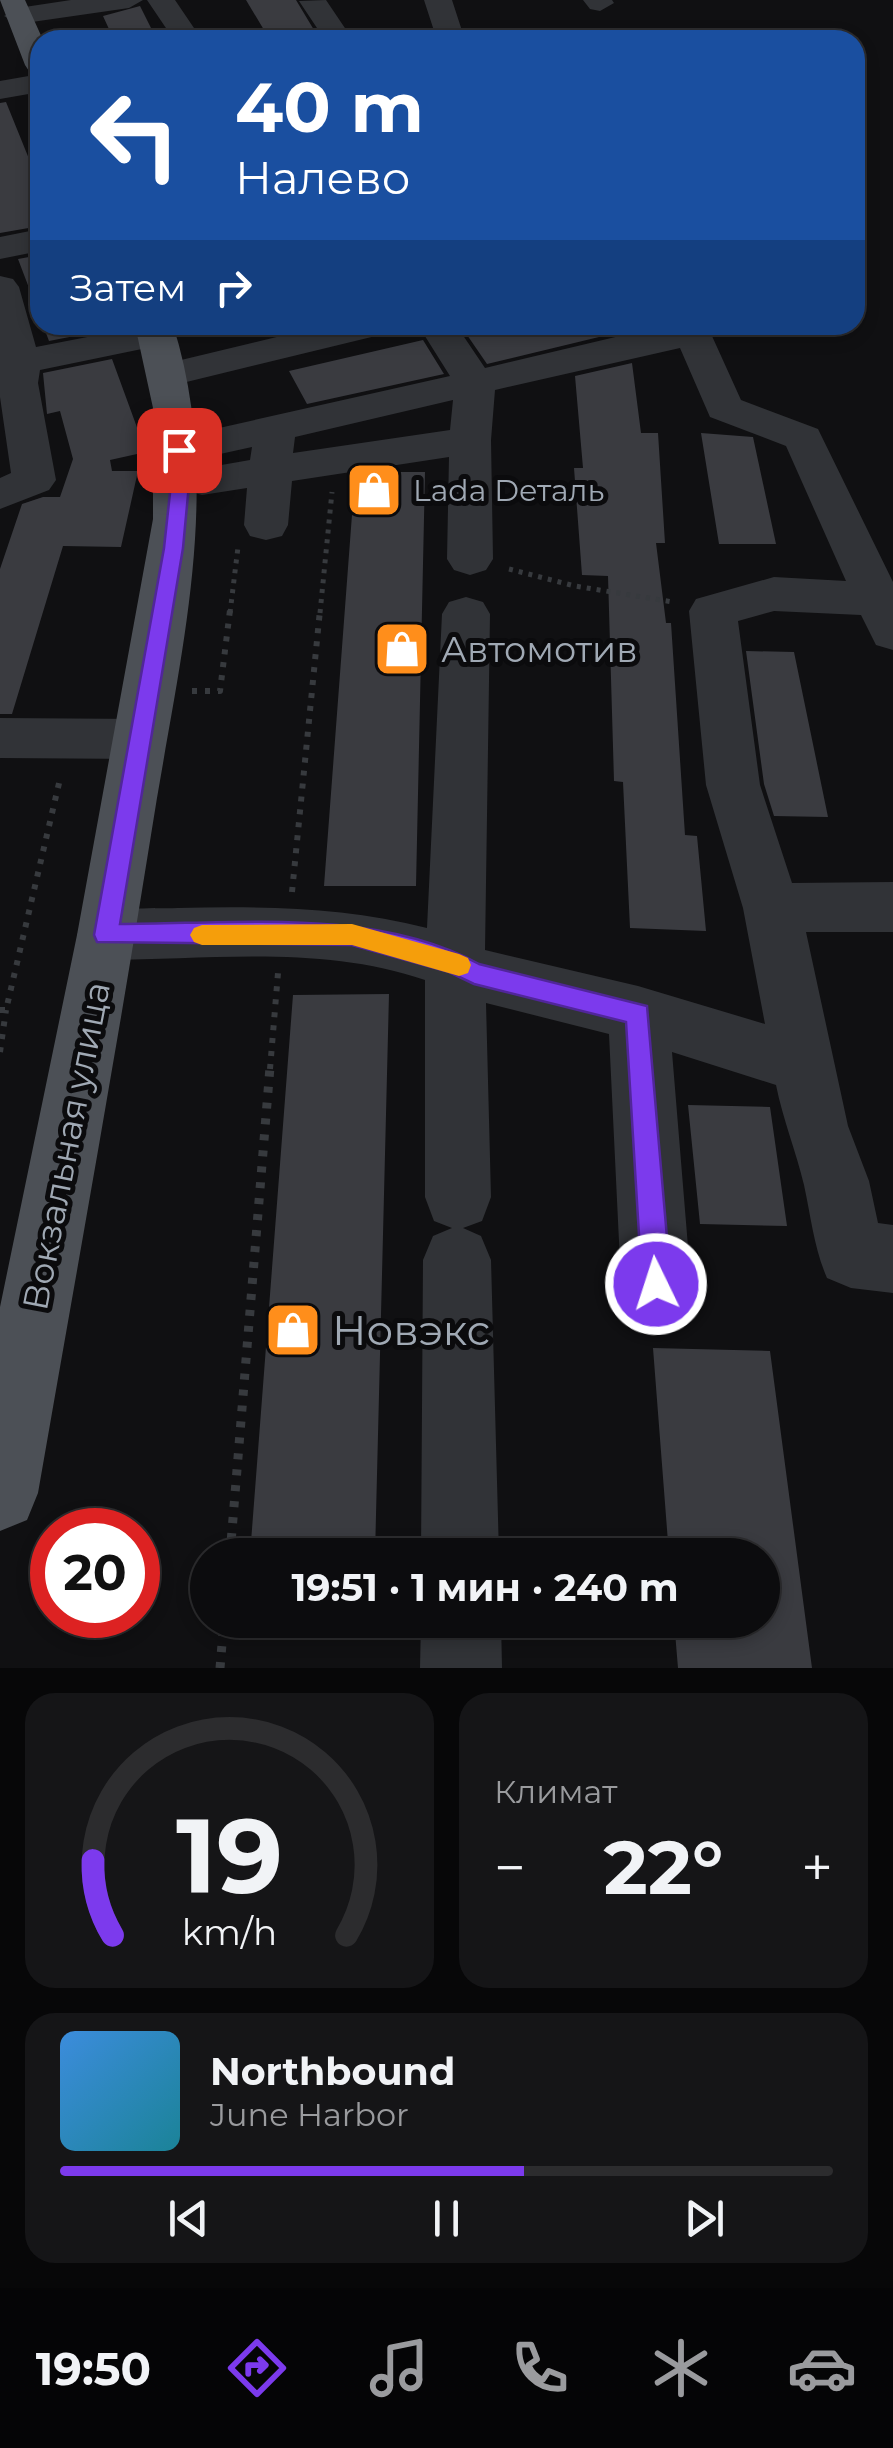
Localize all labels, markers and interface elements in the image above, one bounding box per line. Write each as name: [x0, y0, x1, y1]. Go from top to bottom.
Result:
text: 40 m: [235, 64, 424, 150]
icon: left: [70, 70, 200, 200]
text: Налево: [235, 150, 410, 205]
icon: right: [206, 260, 261, 315]
text: Затем: [70, 264, 186, 311]
pin: [137, 408, 222, 493]
icon: arrive: [152, 423, 207, 478]
shop icon: Lada Dеталь: [344, 460, 404, 520]
place label: Lada Dеталь: [413, 472, 604, 509]
shop icon: Автомотив: [372, 619, 432, 679]
place label: Автомотив: [441, 628, 637, 671]
street label: Вокзальная улица: [13, 978, 119, 1314]
position arrow: [604, 1232, 708, 1336]
shop icon: Новэкс: [263, 1300, 323, 1360]
place label: Новэкс: [332, 1304, 490, 1356]
speed limit sign: 20: [30, 1508, 160, 1638]
text: 19:51 · 1 мин · 240 m: [291, 1564, 679, 1611]
text: Климат: [494, 1772, 617, 1811]
text: 19: [176, 1792, 283, 1919]
text: 22°: [604, 1821, 723, 1913]
text: −: [494, 1834, 526, 1901]
text: +: [801, 1834, 833, 1901]
text: km/h: [182, 1910, 277, 1954]
text: Northbound: [210, 2048, 455, 2095]
text: June Harbor: [210, 2095, 409, 2134]
icon: previous: [161, 2191, 216, 2246]
icon: pause: [419, 2191, 474, 2246]
icon: next: [677, 2191, 732, 2246]
icon: directions: [222, 2333, 292, 2403]
icon: music: [364, 2333, 434, 2403]
icon: phone: [505, 2333, 575, 2403]
icon: climate: [646, 2333, 716, 2403]
icon: car: [787, 2333, 857, 2403]
text: 19:50: [36, 2341, 151, 2396]

